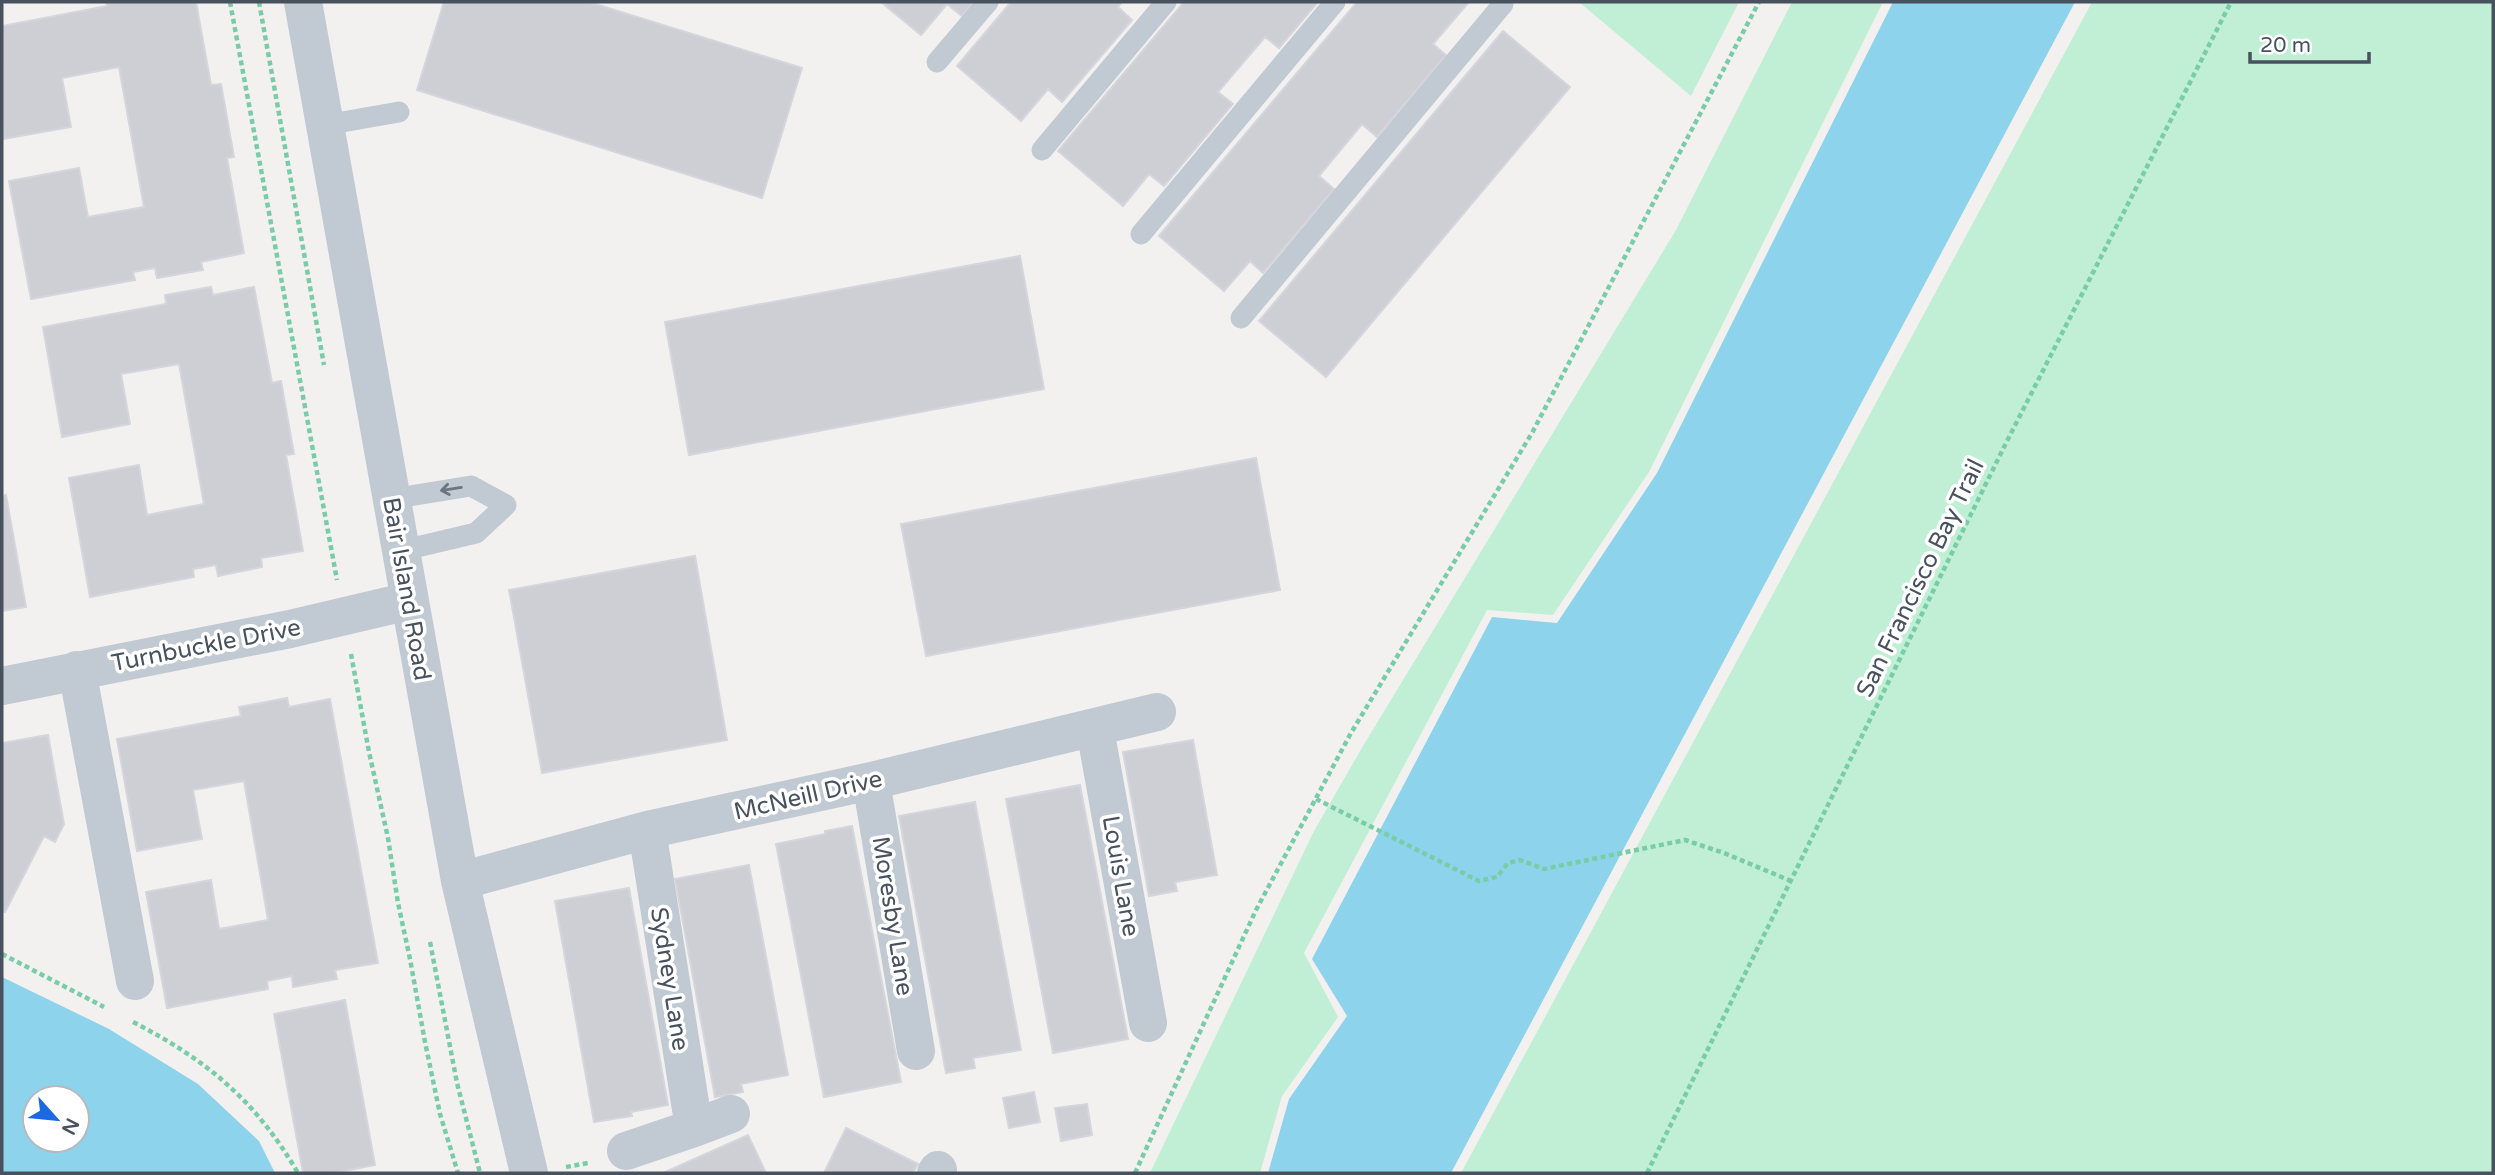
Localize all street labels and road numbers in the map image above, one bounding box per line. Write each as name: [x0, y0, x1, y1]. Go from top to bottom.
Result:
street label: San Francisco Bay Trail: [1850, 455, 1991, 702]
street label: Bair Island Road: [376, 495, 437, 683]
street label: Turnbuckle Drive: [109, 613, 303, 678]
street label: McNeill Drive: [731, 764, 885, 827]
street label: Louis Lane: [1096, 813, 1145, 939]
street label: Moresby Lane: [866, 834, 919, 998]
street label: Sydney Lane: [644, 905, 695, 1053]

